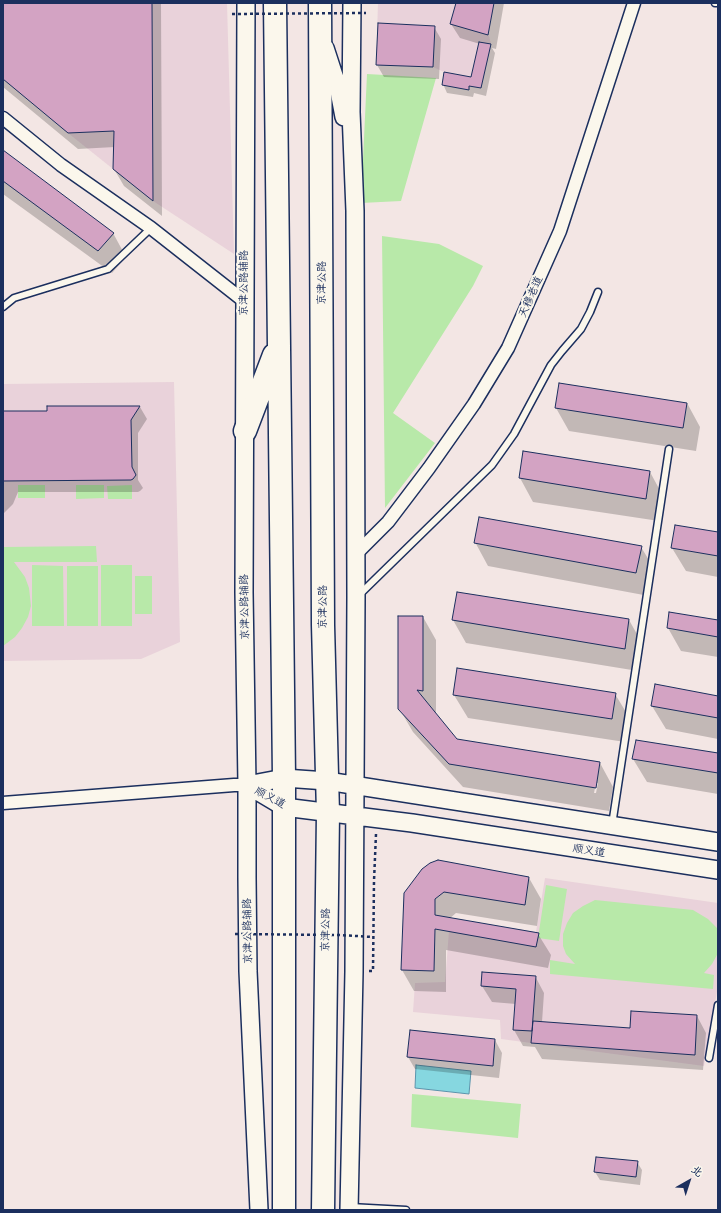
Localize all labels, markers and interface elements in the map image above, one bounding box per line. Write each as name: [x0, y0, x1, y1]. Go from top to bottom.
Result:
street label: 京津公路辅路: [237, 250, 251, 316]
street label: 京津公路: [315, 261, 329, 305]
street label: 天穆老道: [516, 274, 546, 320]
street label: 京津公路辅路: [238, 574, 252, 640]
street label: 京津公路: [316, 585, 330, 629]
street label: 顺义道: [252, 784, 288, 812]
street label: 顺义道: [572, 842, 606, 860]
street label: 京津公路辅路: [241, 898, 255, 964]
street label: 京津公路: [319, 908, 333, 952]
north arrow: [669, 1161, 709, 1201]
text: 北: [688, 1162, 706, 1181]

